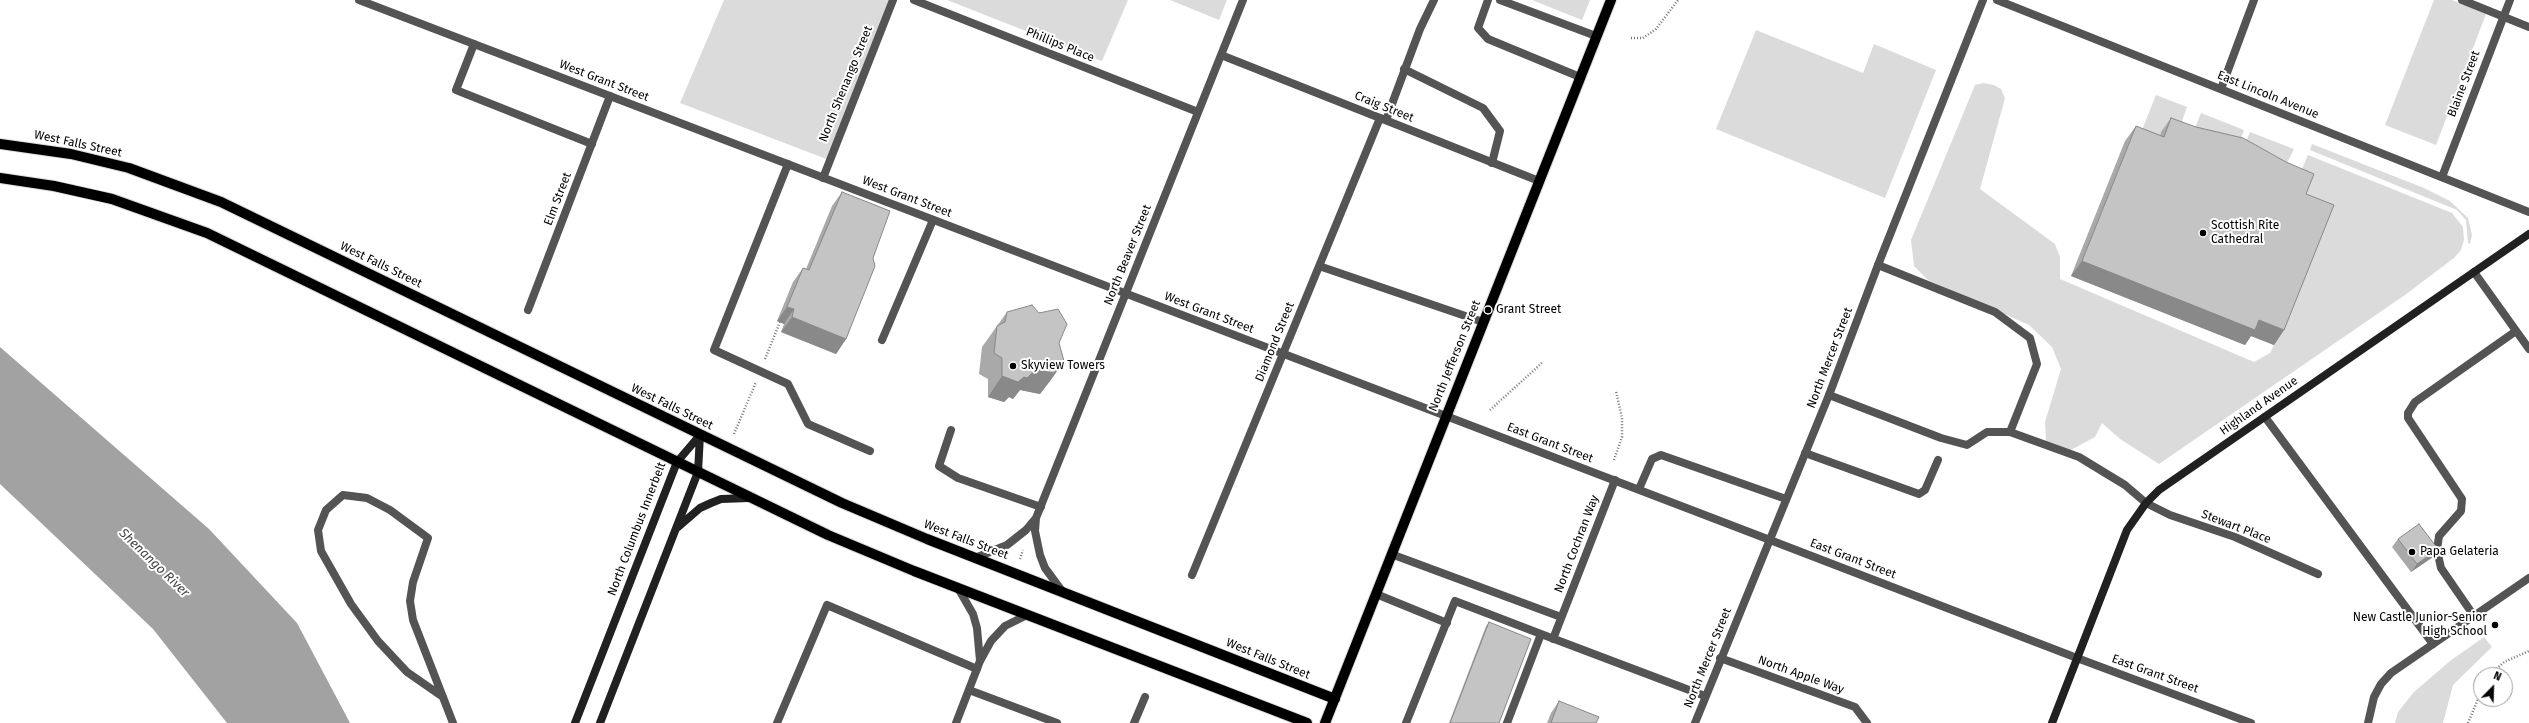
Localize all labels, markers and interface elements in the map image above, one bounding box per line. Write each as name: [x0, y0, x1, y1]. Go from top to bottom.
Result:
street label: North Shenango Street: [816, 24, 876, 144]
street label: Phillips Place: [1024, 25, 1096, 65]
street label: Blaine Street: [2445, 49, 2483, 119]
street label: West Grant Street: [557, 57, 651, 105]
street label: East Lincoln Avenue: [2215, 68, 2321, 122]
street label: Craig Street: [1352, 89, 1416, 125]
street label: West Falls Street: [33, 128, 123, 160]
street label: Elm Street: [541, 170, 575, 228]
street label: West Grant Street: [860, 173, 954, 221]
street label: North Beaver Street: [1101, 203, 1155, 307]
place label: Scottish Rite Cathedral: [2211, 219, 2279, 247]
marker: Scottish Rite Cathedral: [2198, 228, 2208, 238]
street label: West Falls Street: [338, 239, 424, 291]
street label: West Grant Street: [1162, 289, 1256, 337]
street label: North Jefferson Street: [1426, 298, 1484, 414]
street label: Diamond Street: [1252, 300, 1298, 384]
place label: Grant Street: [1496, 303, 1561, 317]
marker: Grant Street: [1483, 305, 1493, 315]
street label: North Mercer Street: [1804, 306, 1856, 410]
place label: Skyview Towers: [1021, 359, 1105, 373]
marker: Skyview Towers: [1008, 361, 1018, 371]
street label: Highland Avenue: [2217, 374, 2301, 438]
street label: West Falls Street: [629, 381, 715, 433]
street label: East Grant Street: [1505, 420, 1595, 466]
street label: North Columbus Innerbelt: [605, 460, 669, 598]
street label: North Cochran Way: [1552, 493, 1602, 595]
street label: Stewart Place: [2199, 507, 2273, 547]
street label: West Falls Street: [922, 517, 1010, 563]
water label: Shenango River: [116, 526, 192, 600]
street label: East Grant Street: [1808, 536, 1898, 582]
place label: Papa Gelateria: [2420, 545, 2499, 559]
marker: Papa Gelateria: [2407, 547, 2417, 557]
street label: North Mercer Street: [1681, 606, 1735, 710]
place label: New Castle Junior-Senior High School: [2353, 611, 2487, 639]
marker: New Castle Junior-Senior High School: [2490, 620, 2500, 630]
street label: West Falls Street: [1224, 636, 1312, 682]
street label: East Grant Street: [2110, 652, 2200, 696]
street label: North Apple Way: [1756, 653, 1846, 697]
north arrow: [2473, 667, 2513, 707]
text: N: [2492, 669, 2503, 684]

